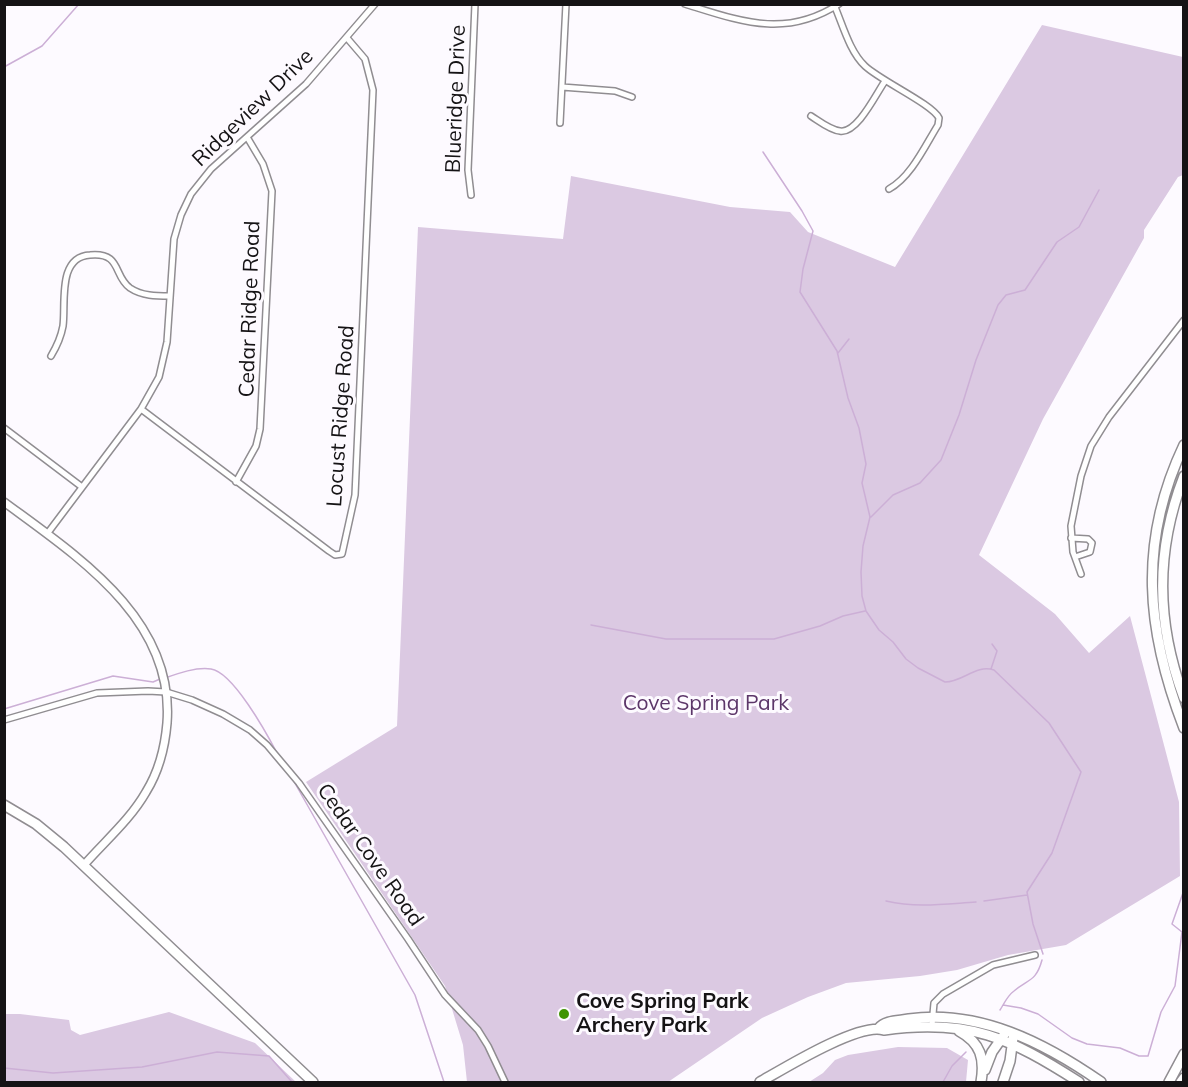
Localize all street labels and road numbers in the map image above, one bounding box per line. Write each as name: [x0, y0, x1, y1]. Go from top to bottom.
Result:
street label: Blueridge Drive: [441, 24, 471, 174]
street label: Ridgeview Drive: [187, 44, 319, 172]
street label: Cedar Ridge Road: [234, 220, 266, 398]
street label: Locust Ridge Road: [322, 324, 360, 508]
street label: Cedar Cove Road: [311, 779, 429, 931]

